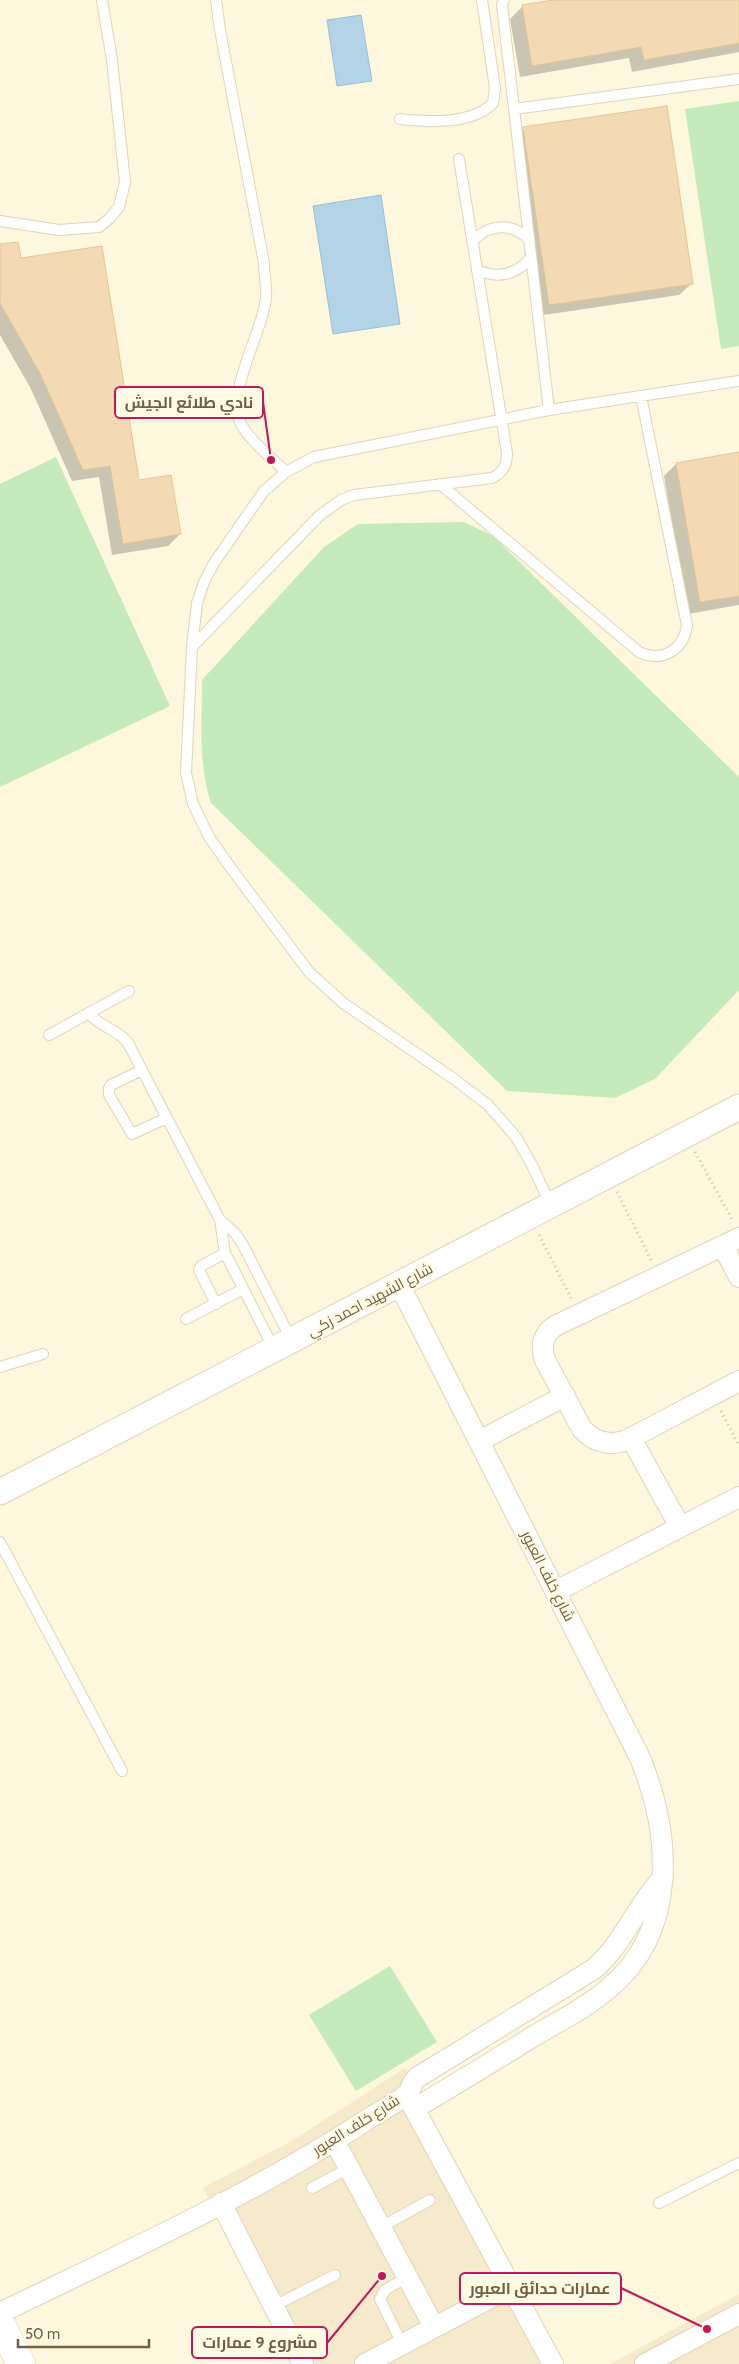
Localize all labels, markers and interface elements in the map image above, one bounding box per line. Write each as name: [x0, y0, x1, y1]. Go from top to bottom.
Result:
callout: نادي طلائع الجيش: [115, 387, 263, 418]
text: نادي طلائع الجيش: [125, 393, 253, 415]
street label: شارع الشهيد احمد زكي: [304, 1259, 437, 1343]
street label: شارع خلف العبور: [515, 1527, 579, 1625]
street label: شارع خلف العبور: [308, 2091, 404, 2161]
callout: عمارات حدائق العبور: [460, 2273, 621, 2304]
text: عمارات حدائق العبور: [468, 2279, 611, 2298]
scale bar: [18, 2316, 149, 2348]
text: 50 m: [25, 2325, 60, 2343]
callout: مشروع 9 عمارات: [192, 2327, 327, 2358]
text: مشروع 9 عمارات: [203, 2333, 317, 2353]

